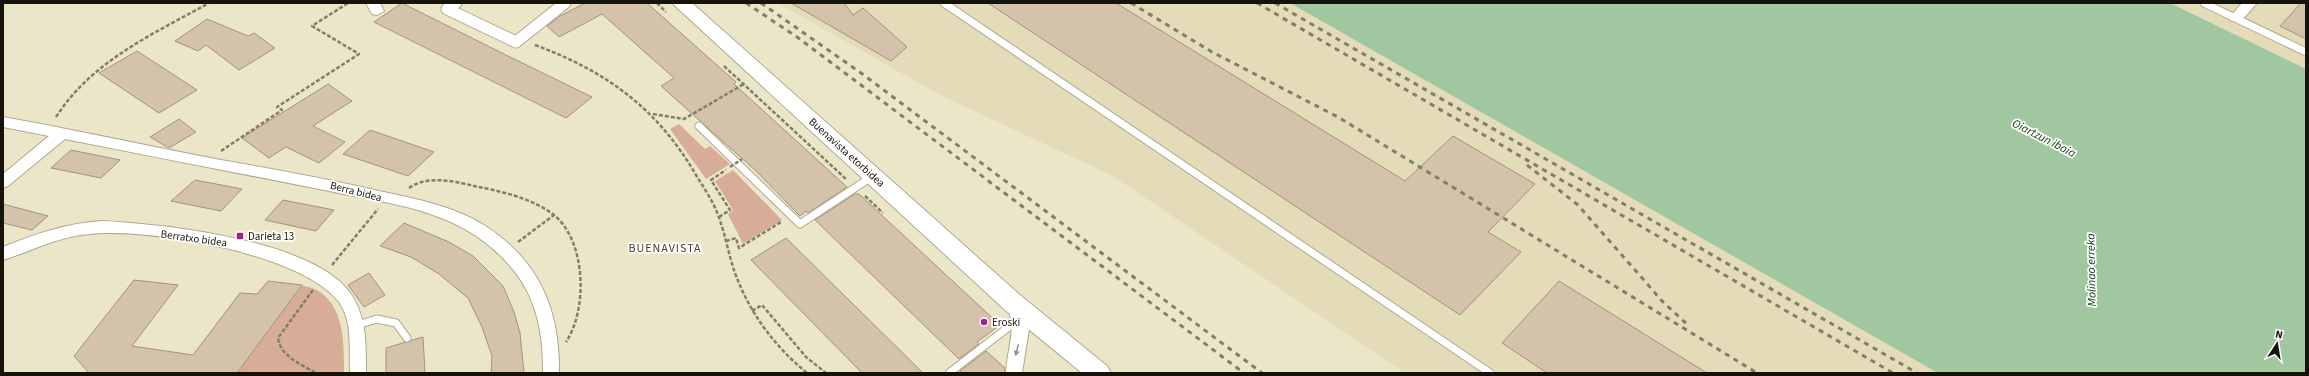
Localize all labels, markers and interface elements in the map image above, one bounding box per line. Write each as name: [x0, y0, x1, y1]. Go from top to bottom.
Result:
street label: Buenavista etorbidea: [805, 114, 888, 191]
water label: Oiartzun ibaia: [2009, 115, 2079, 162]
street label: Berra bidea: [328, 178, 383, 205]
street label: Berratxo bidea: [160, 226, 228, 251]
place label: Darieta 13: [248, 229, 294, 244]
marker: Darieta 13: [235, 231, 245, 241]
water label: Molinao erreka: [2082, 233, 2101, 307]
district label: BUENAVISTA: [628, 240, 702, 257]
place label: Eroski: [992, 315, 1020, 330]
marker: Eroski: [979, 317, 989, 327]
north arrow: [2257, 324, 2297, 364]
text: N: [2274, 327, 2284, 343]
one-way arrow: [1014, 344, 1020, 356]

